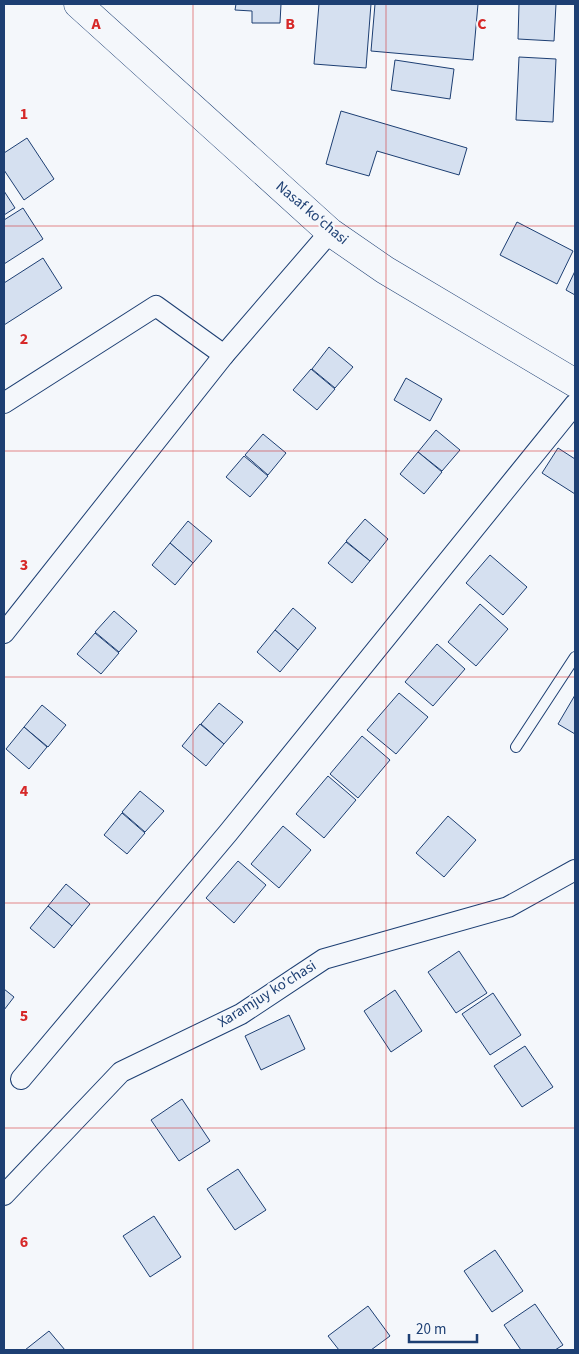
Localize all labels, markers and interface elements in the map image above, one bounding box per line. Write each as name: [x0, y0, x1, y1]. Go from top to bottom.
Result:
text: A: [90, 13, 101, 35]
text: B: [285, 13, 295, 35]
text: C: [477, 13, 487, 35]
text: 1: [20, 103, 28, 125]
street label: Nasaf ko‘chasi: [271, 176, 353, 250]
text: 2: [20, 328, 28, 350]
text: 3: [20, 554, 28, 576]
text: 4: [20, 780, 29, 802]
street label: Xaramjuy ko'chasi: [214, 955, 320, 1033]
text: 5: [20, 1005, 28, 1027]
text: 6: [20, 1231, 28, 1253]
scale bar: [409, 1312, 476, 1344]
text: 20 m: [416, 1319, 446, 1340]

